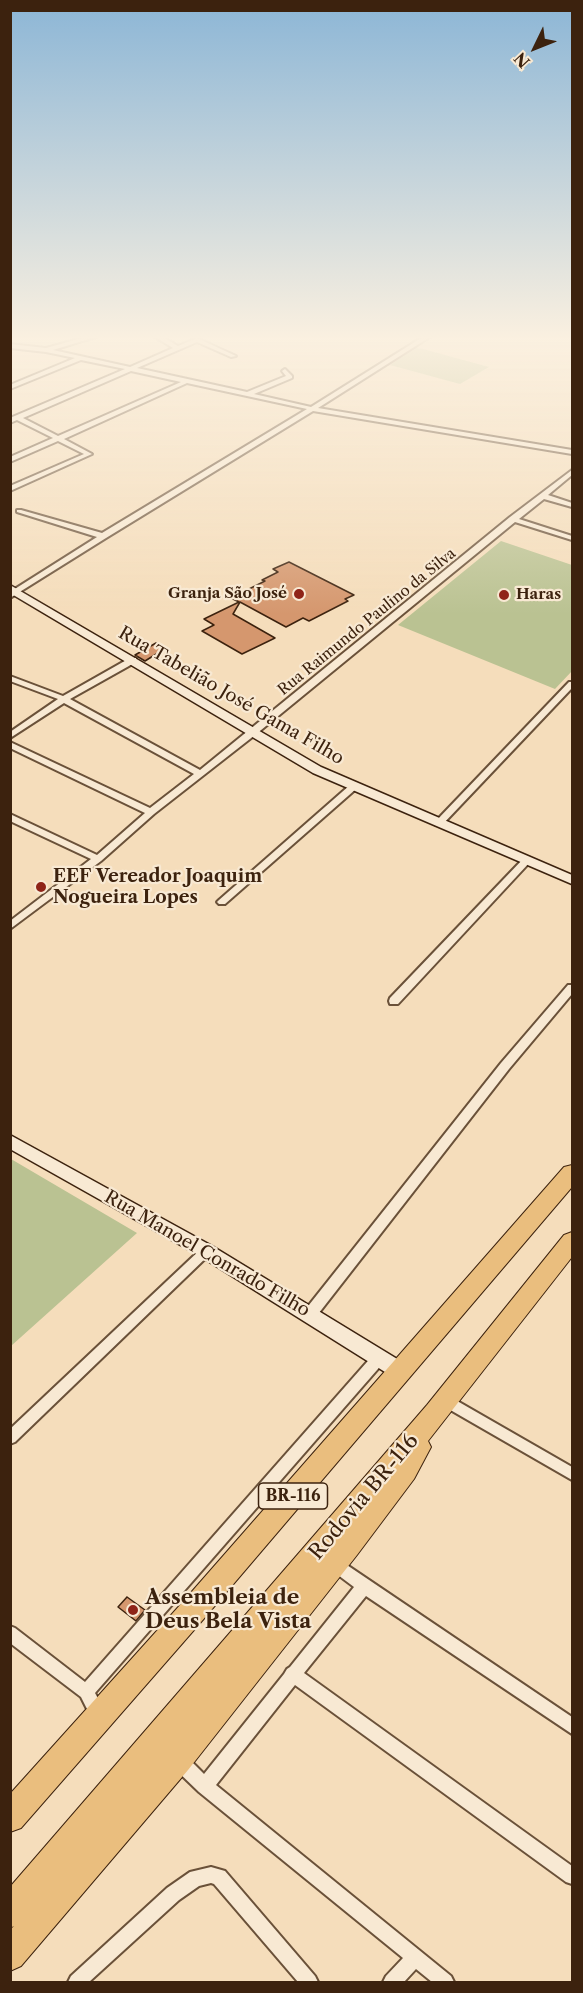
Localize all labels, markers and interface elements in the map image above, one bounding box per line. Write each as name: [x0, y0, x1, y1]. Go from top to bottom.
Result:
north arrow: [505, 18, 565, 78]
text: N: [510, 48, 534, 72]
street label: Rua Raimundo Paulino da Silva: [275, 545, 459, 699]
place label: Granja São José: [168, 585, 287, 603]
place label: Haras: [516, 586, 561, 604]
marker: Granja São José: [292, 587, 306, 601]
marker: Haras: [497, 588, 511, 602]
street label: Rua Tabelião José Gama Filho: [114, 622, 348, 770]
place label: EEF Vereador Joaquim Nogueira Lopes: [53, 866, 262, 908]
marker: EEF Vereador Joaquim Nogueira Lopes: [34, 880, 48, 894]
street label: Rua Manoel Conrado Filho: [101, 1186, 313, 1322]
street label: Rodovia BR-116: [304, 1429, 424, 1565]
road number: BR-116: [258, 1483, 328, 1509]
place label: Assembleia de Deus Bela Vista: [145, 1585, 311, 1635]
marker: Assembleia de Deus Bela Vista: [126, 1603, 140, 1617]

